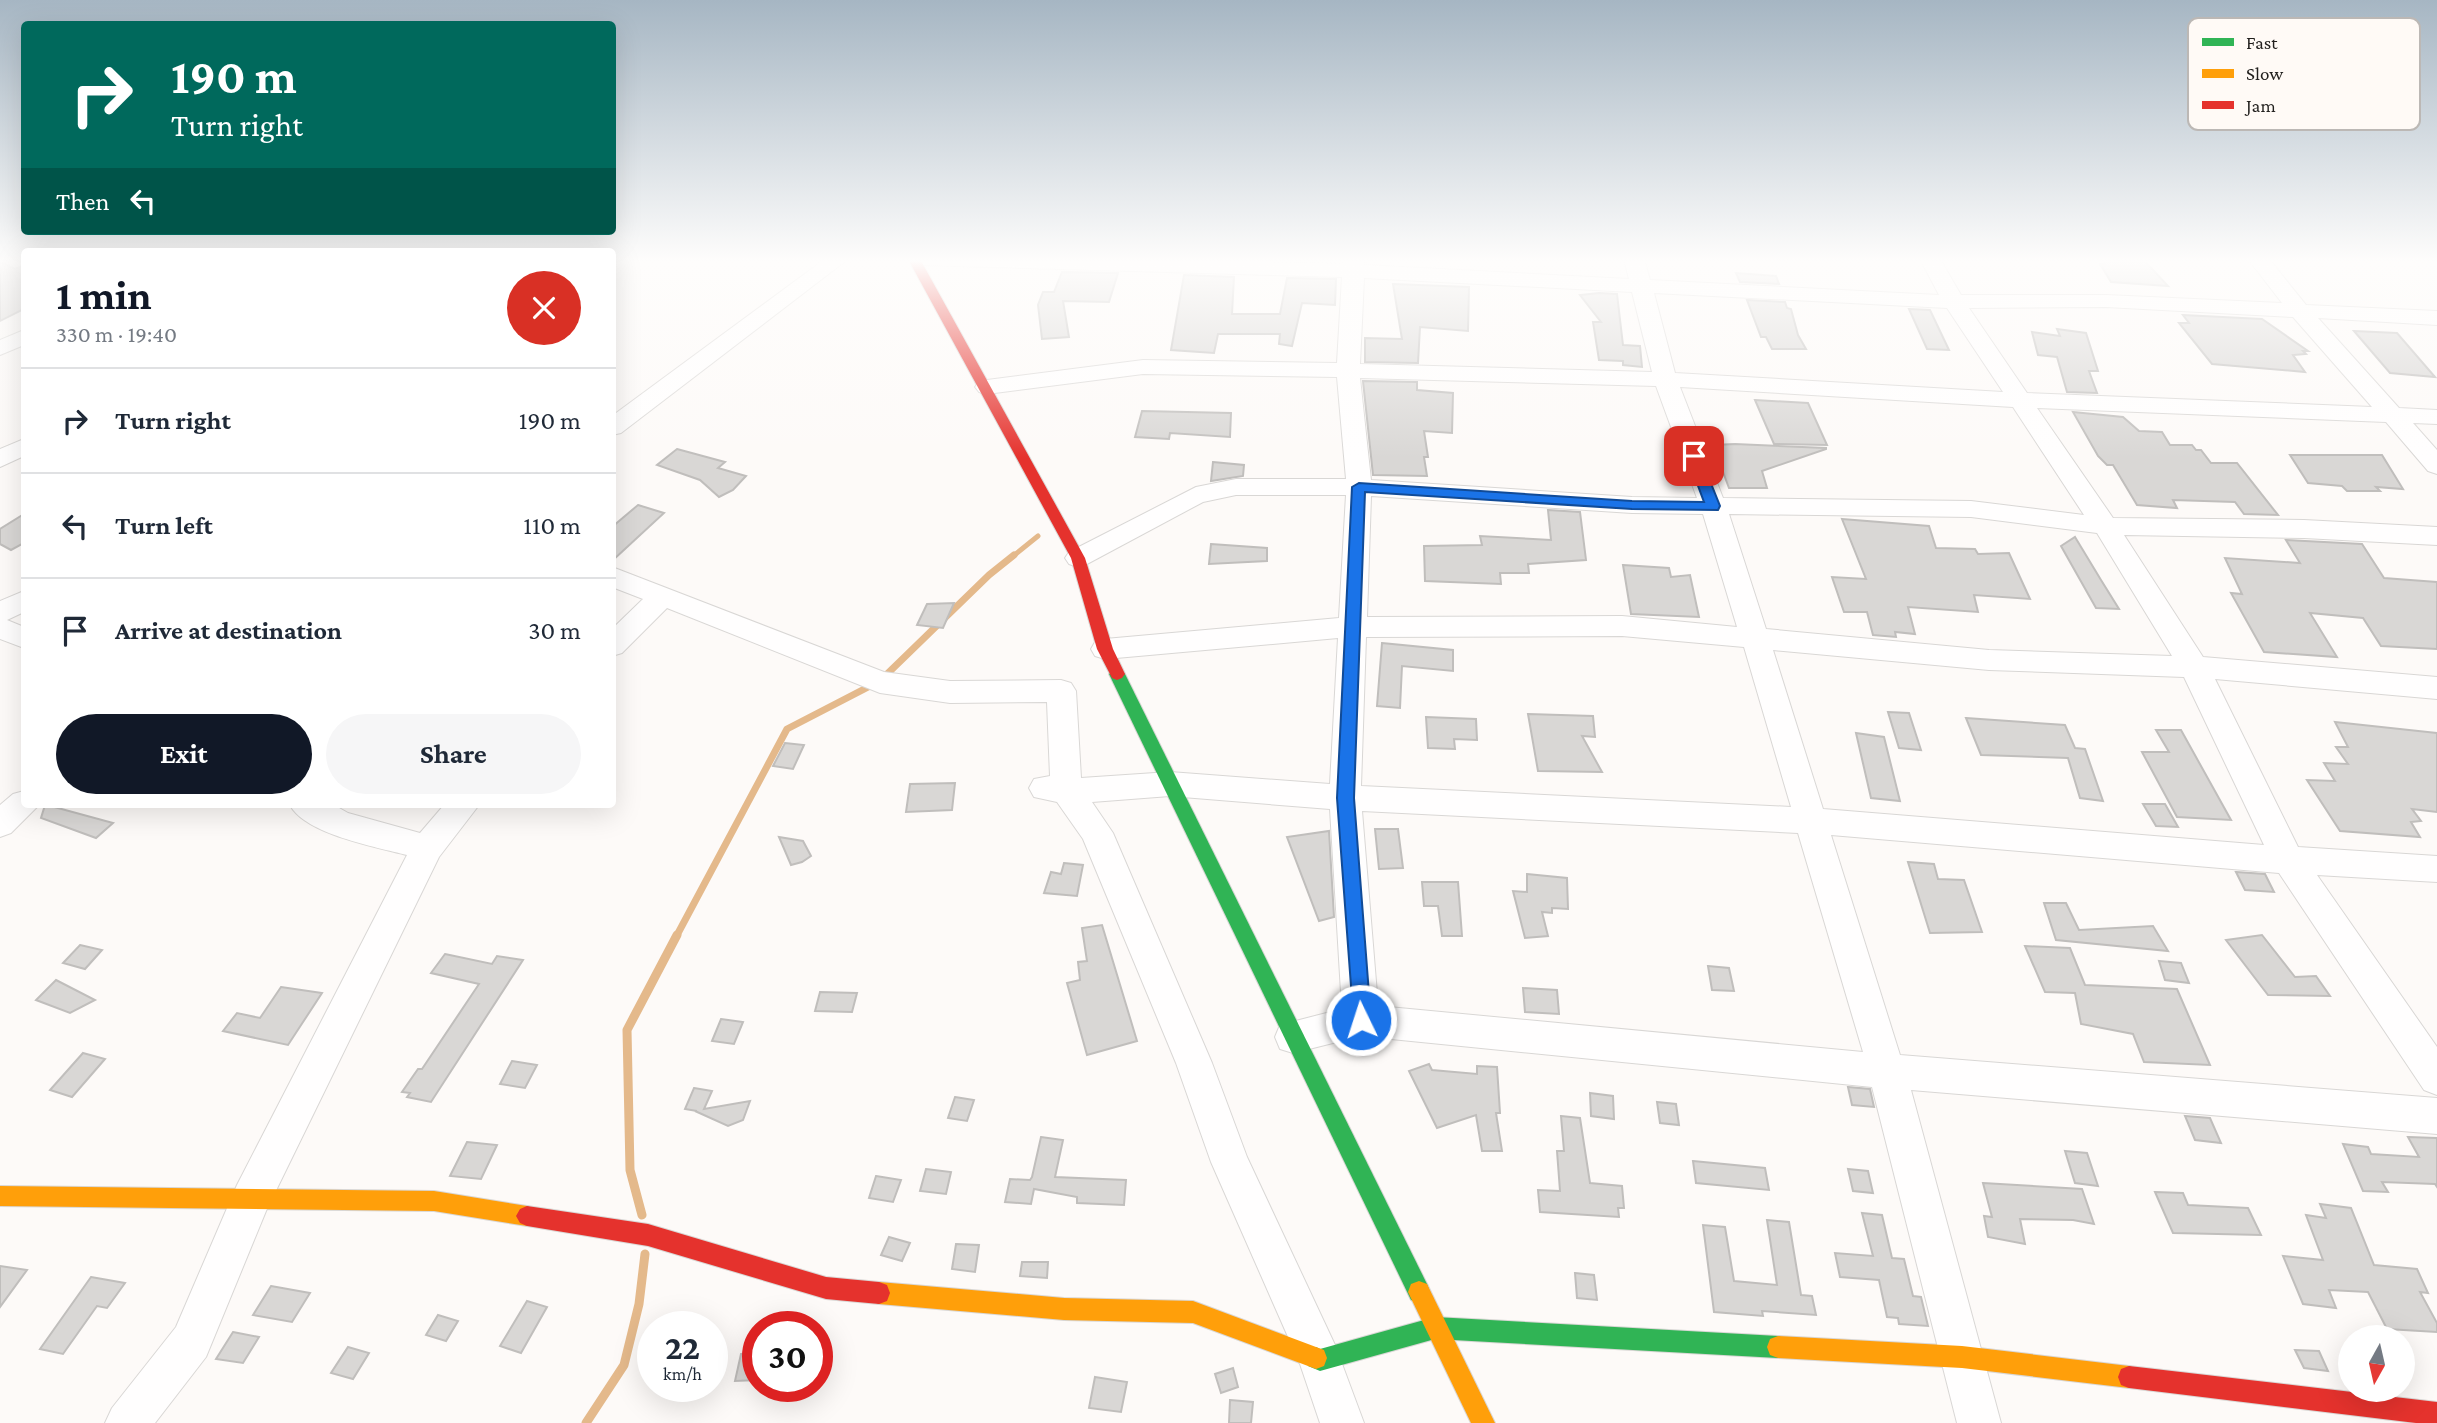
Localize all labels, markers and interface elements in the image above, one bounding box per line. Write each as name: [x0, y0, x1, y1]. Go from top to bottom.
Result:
legend: [2188, 18, 2420, 130]
text: Fast: [2246, 32, 2278, 53]
icon: right: [56, 49, 147, 140]
text: 190 m: [171, 49, 297, 104]
text: Slow: [2246, 63, 2283, 84]
text: Jam: [2244, 95, 2276, 116]
text: Turn right: [171, 107, 303, 143]
icon: left: [124, 182, 162, 220]
text: Then: [56, 187, 110, 216]
text: 1 min: [56, 271, 152, 318]
button: close: [507, 271, 581, 345]
text: 330 m · 19:40: [56, 321, 177, 347]
icon: right: [56, 402, 94, 440]
text: Turn right: [115, 406, 231, 435]
text: 190 m: [519, 406, 581, 435]
pin: [1664, 426, 1724, 486]
icon: arrive: [1675, 437, 1713, 475]
icon: left: [56, 507, 94, 545]
text: Turn left: [115, 511, 213, 540]
text: 110 m: [523, 511, 581, 540]
icon: arrive: [56, 612, 94, 650]
text: Arrive at destination: [115, 616, 342, 645]
text: 30 m: [528, 616, 581, 645]
button: Exit: [56, 714, 312, 794]
button: Share: [326, 714, 581, 794]
position arrow: [1324, 983, 1398, 1057]
speed limit sign: 30: [742, 1311, 833, 1402]
north arrow: [2338, 1325, 2415, 1402]
map controls: [2338, 1325, 2415, 1402]
text: 22: [665, 1328, 700, 1367]
text: km/h: [663, 1364, 702, 1384]

